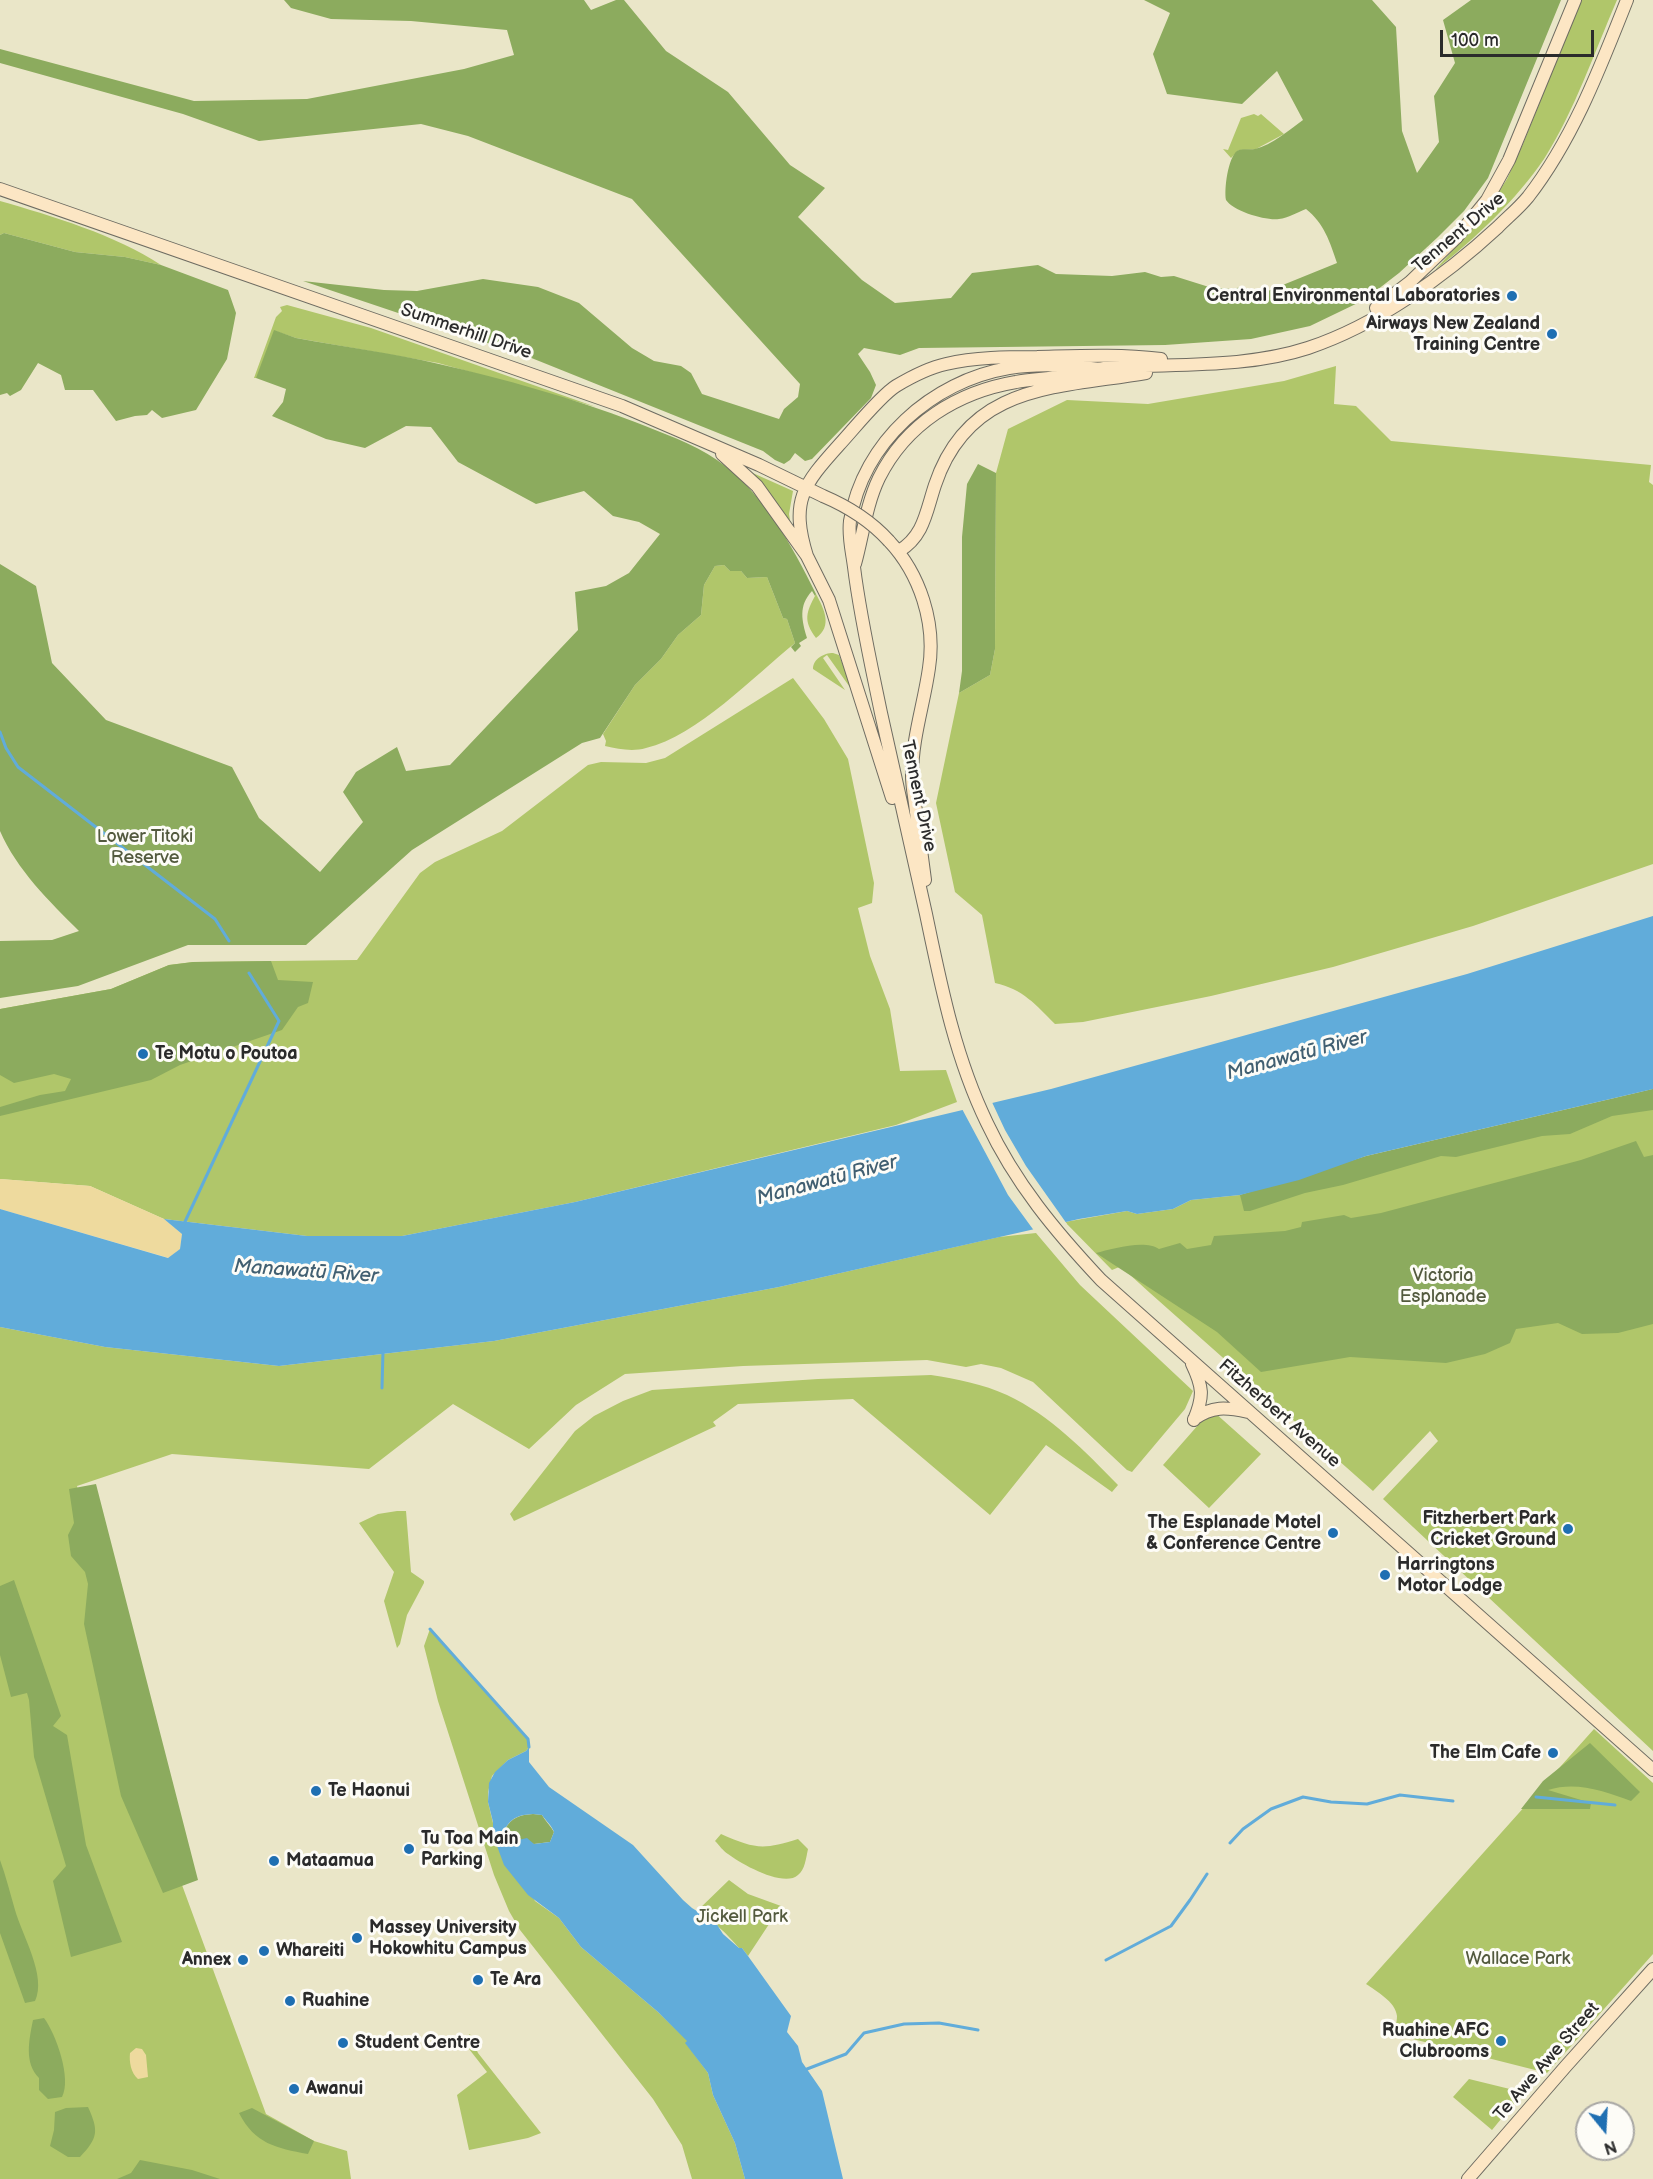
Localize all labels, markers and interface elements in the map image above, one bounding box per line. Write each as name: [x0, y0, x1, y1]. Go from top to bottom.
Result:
scale bar: [1443, 18, 1598, 56]
text: 100 m: [1451, 30, 1499, 51]
street label: Tennent Drive: [1409, 188, 1509, 278]
place label: Central Environmental Laboratories: [1206, 285, 1500, 307]
marker: Central Environmental Laboratories: [1505, 289, 1519, 303]
street label: Summerhill Drive: [398, 299, 534, 365]
place label: Airways New Zealand Training Centre: [1366, 313, 1540, 356]
marker: Airways New Zealand Training Centre: [1545, 327, 1559, 341]
street label: Tennent Drive: [896, 738, 940, 854]
park label: Lower Titoki Reserve: [97, 826, 193, 868]
water label: Manawatū River: [1224, 1026, 1370, 1086]
place label: Te Motu o Poutoa: [155, 1043, 297, 1065]
marker: Te Motu o Poutoa: [136, 1047, 150, 1061]
water label: Manawatū River: [754, 1151, 900, 1211]
water label: Manawatū River: [233, 1255, 379, 1289]
park label: Victoria Esplanade: [1400, 1265, 1486, 1308]
street label: Fitzherbert Avenue: [1214, 1355, 1344, 1473]
place label: Fitzherbert Park Cricket Ground: [1422, 1508, 1556, 1550]
place label: The Esplanade Motel & Conference Centre: [1146, 1512, 1321, 1555]
marker: Fitzherbert Park Cricket Ground: [1561, 1522, 1575, 1536]
marker: The Esplanade Motel & Conference Centre: [1326, 1526, 1340, 1540]
place label: Harringtons Motor Lodge: [1397, 1554, 1502, 1596]
marker: Harringtons Motor Lodge: [1378, 1568, 1392, 1582]
place label: The Elm Cafe: [1430, 1742, 1541, 1764]
marker: The Elm Cafe: [1546, 1746, 1560, 1760]
place label: Te Haonui: [328, 1780, 410, 1802]
marker: Te Haonui: [309, 1784, 323, 1798]
place label: Tu Toa Main Parking: [421, 1828, 519, 1870]
marker: Tu Toa Main Parking: [402, 1842, 416, 1856]
place label: Mataamua: [286, 1850, 374, 1872]
marker: Mataamua: [267, 1854, 281, 1868]
park label: Jickell Park: [696, 1906, 788, 1928]
place label: Massey University Hokowhitu Campus: [369, 1917, 527, 1960]
marker: Massey University Hokowhitu Campus: [350, 1931, 364, 1945]
place label: Whareiti: [276, 1940, 344, 1962]
marker: Whareiti: [257, 1944, 271, 1958]
park label: Wallace Park: [1466, 1948, 1570, 1970]
place label: Annex: [182, 1949, 231, 1971]
marker: Annex: [236, 1953, 250, 1967]
place label: Te Ara: [490, 1969, 541, 1991]
marker: Te Ara: [471, 1973, 485, 1987]
place label: Ruahine: [302, 1990, 369, 2012]
marker: Ruahine: [283, 1994, 297, 2008]
street label: Te Awe Awe Street: [1490, 1998, 1604, 2126]
place label: Ruahine AFC Clubrooms: [1382, 2020, 1489, 2062]
place label: Student Centre: [355, 2032, 480, 2054]
marker: Ruahine AFC Clubrooms: [1494, 2034, 1508, 2048]
marker: Student Centre: [336, 2036, 350, 2050]
place label: Awanui: [306, 2078, 363, 2100]
marker: Awanui: [287, 2082, 301, 2096]
north arrow: [1575, 2101, 1635, 2161]
text: N: [1601, 2136, 1619, 2158]

